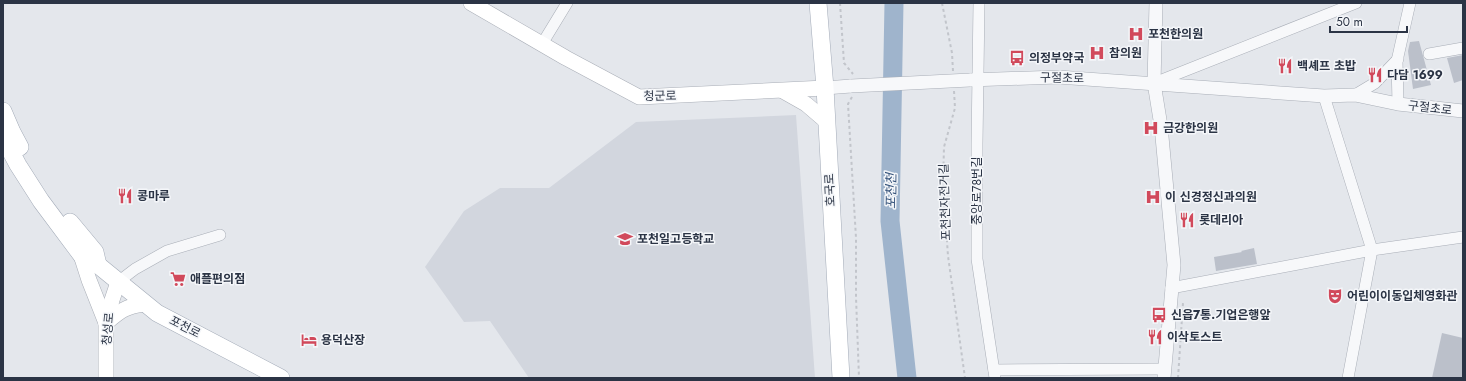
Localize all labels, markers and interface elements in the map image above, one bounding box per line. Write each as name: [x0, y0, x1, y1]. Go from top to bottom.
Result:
scale bar: [1330, 8, 1407, 34]
text: 50 m: [1336, 13, 1363, 31]
hospital icon: 포천한의원: [1127, 25, 1145, 43]
place label: 포천한의원: [1148, 25, 1203, 43]
hospital icon: 참의원: [1088, 44, 1106, 62]
place label: 참의원: [1109, 44, 1142, 62]
bus stop icon: 의정부약국: [1008, 49, 1026, 67]
place label: 의정부약국: [1029, 49, 1084, 67]
restaurant icon: 백셰프 초밥: [1276, 57, 1294, 75]
place label: 백셰프 초밥: [1297, 57, 1356, 75]
restaurant icon: 다담 1699: [1366, 66, 1384, 84]
place label: 다담 1699: [1387, 66, 1443, 84]
street label: 구절초로: [1040, 69, 1084, 87]
street label: 청군로: [643, 87, 677, 105]
street label: 구절초로: [1407, 96, 1453, 120]
hospital icon: 금강한의원: [1142, 119, 1160, 137]
place label: 금강한의원: [1163, 119, 1218, 137]
street label: 중앙로78번길: [968, 157, 986, 225]
street label: 포천천자전거길: [935, 163, 955, 241]
water label: 포천천: [881, 172, 901, 209]
street label: 호국로: [820, 173, 840, 207]
restaurant icon: 콩마루: [116, 187, 134, 205]
place label: 콩마루: [137, 187, 170, 205]
hospital icon: 이 신경정신과의원: [1144, 188, 1162, 206]
place label: 이 신경정신과의원: [1165, 188, 1257, 206]
restaurant icon: 롯데리아: [1178, 211, 1196, 229]
place label: 롯데리아: [1199, 211, 1243, 229]
school or university icon: 포천일고등학교: [616, 230, 634, 248]
place label: 포천일고등학교: [637, 230, 714, 248]
supermarket icon: 애플편의점: [169, 270, 187, 288]
place label: 애플편의점: [190, 270, 245, 288]
theatre icon: 어린이이동입체영화관: [1326, 287, 1344, 305]
place label: 어린이이동입체영화관: [1347, 287, 1457, 305]
bus stop icon: 신읍7통.기업은행앞: [1150, 306, 1168, 324]
place label: 신읍7통.기업은행앞: [1171, 306, 1270, 324]
street label: 포천로: [166, 311, 204, 343]
street label: 청성로: [98, 312, 118, 346]
restaurant icon: 이삭토스트: [1146, 328, 1164, 346]
place label: 이삭토스트: [1167, 328, 1222, 346]
hotel icon: 용덕산장: [300, 331, 318, 349]
place label: 용덕산장: [321, 331, 365, 349]

